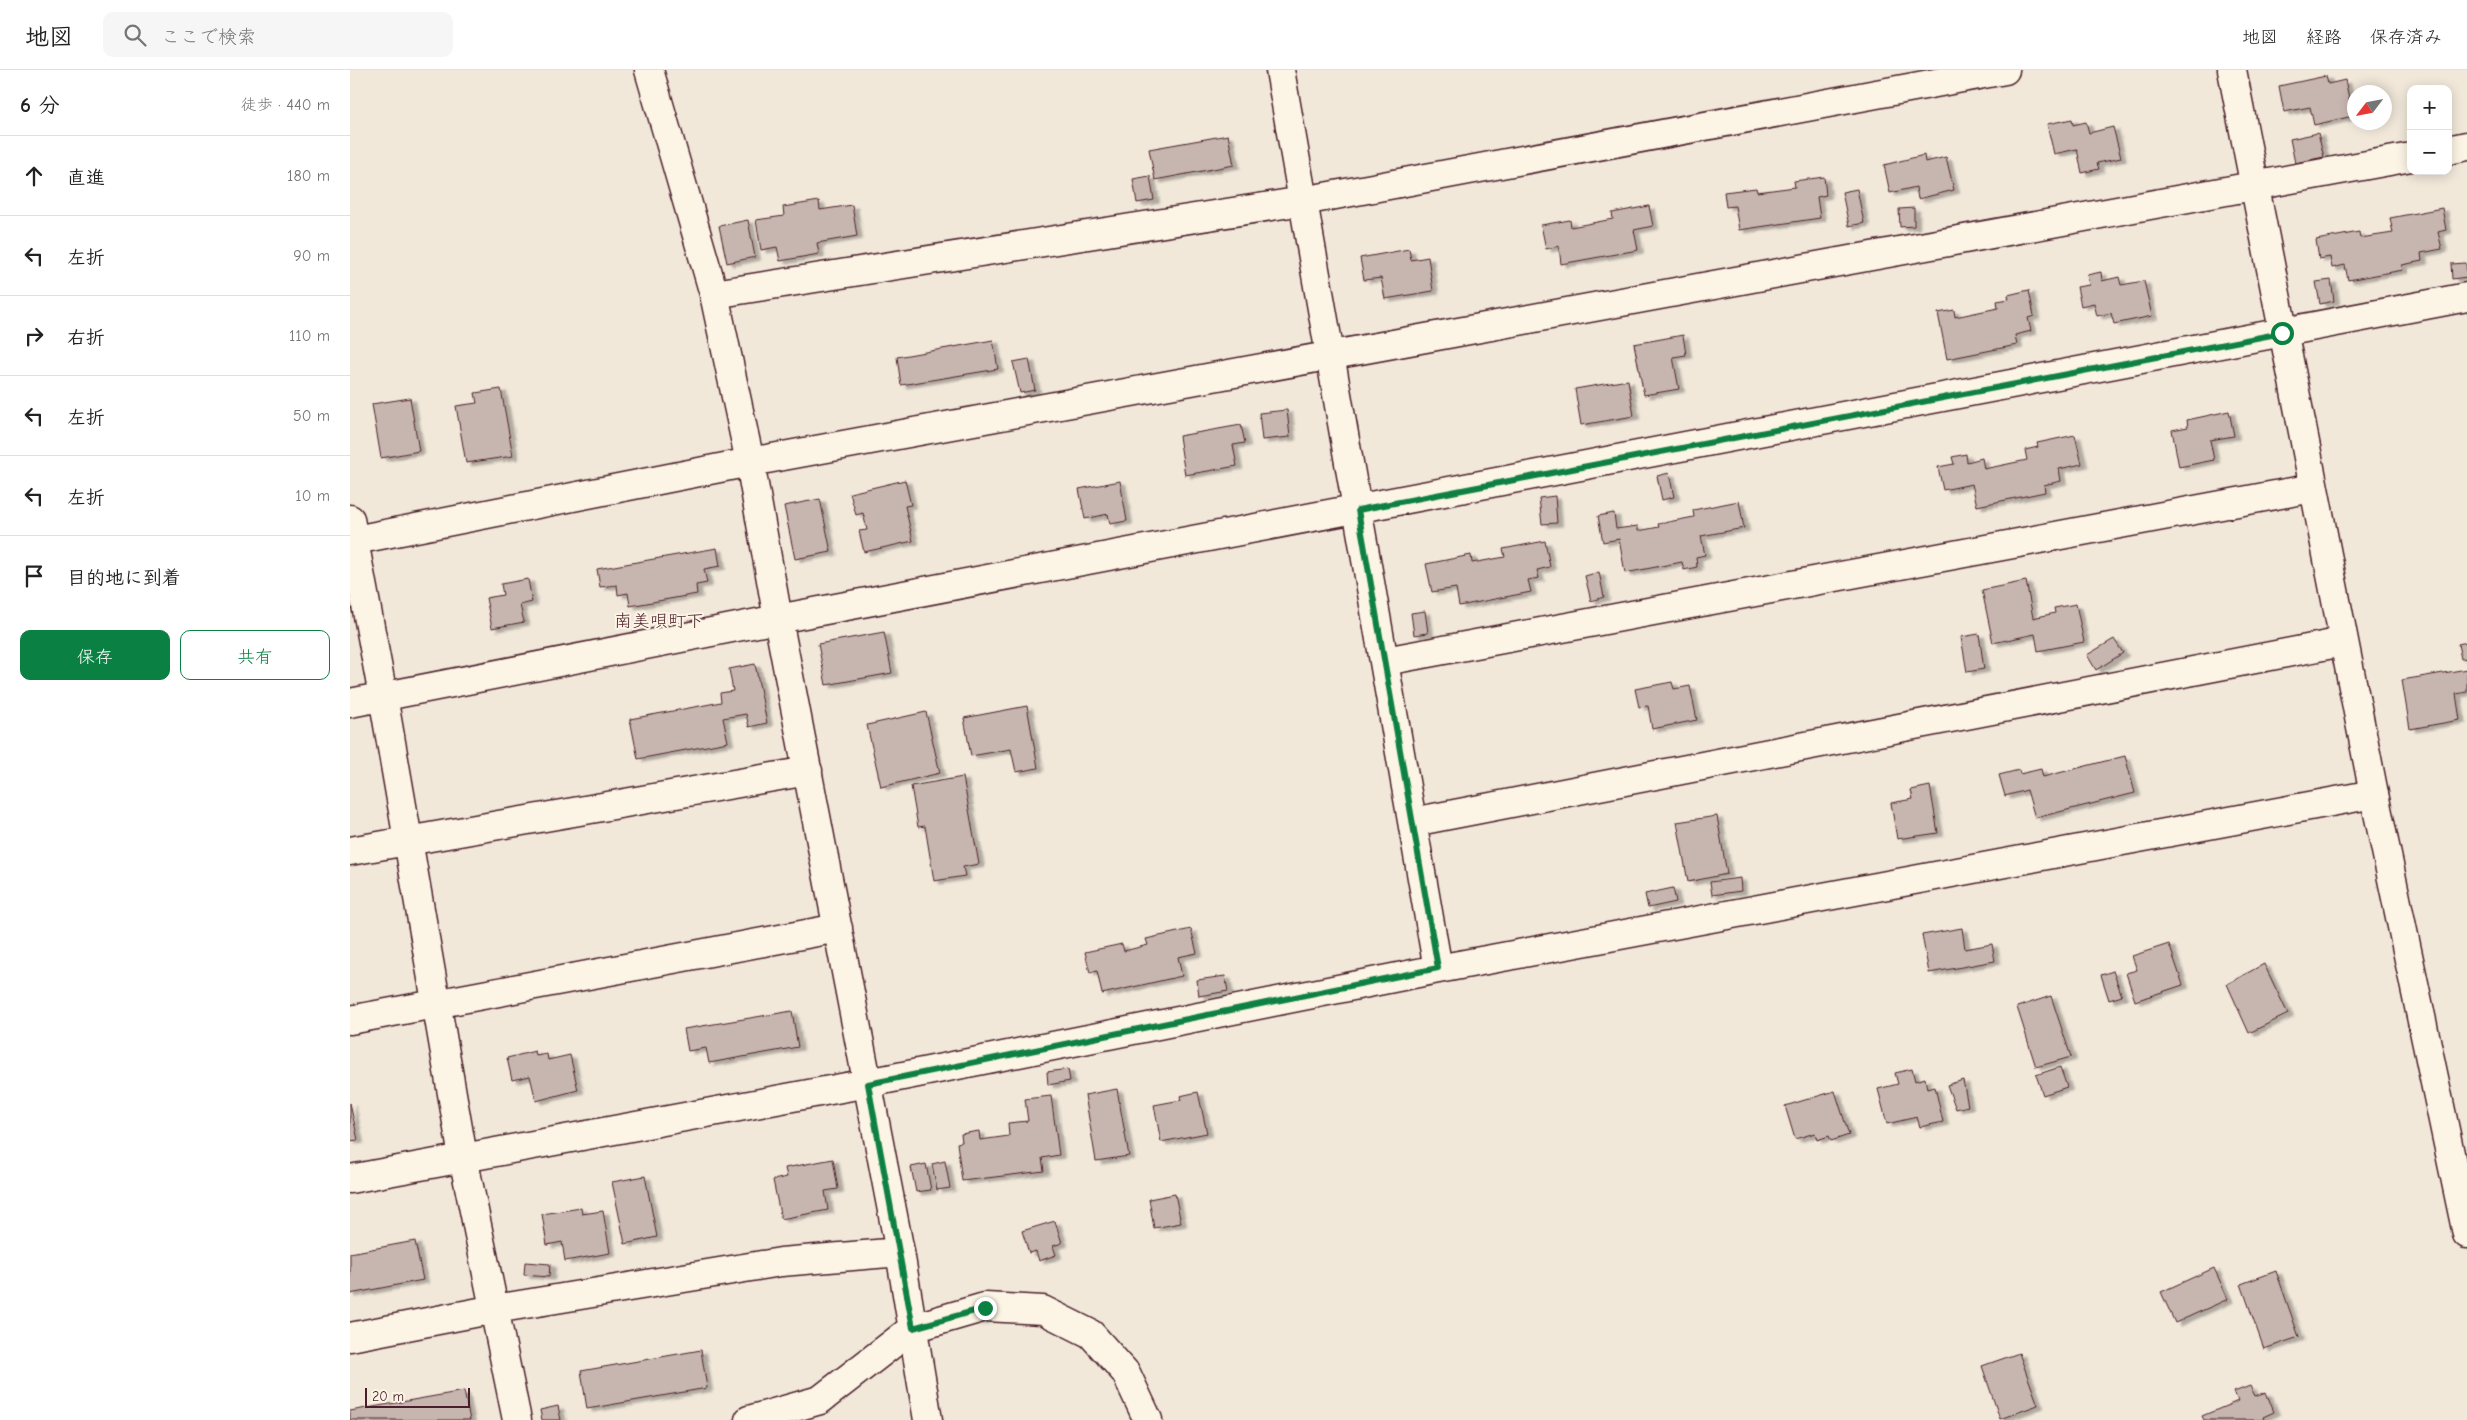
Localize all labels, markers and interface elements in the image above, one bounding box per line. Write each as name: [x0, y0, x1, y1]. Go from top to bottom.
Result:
search box: [103, 12, 453, 57]
icon: search: [121, 21, 149, 49]
text: 地図: [25, 23, 73, 51]
text: ここで検索: [161, 26, 256, 48]
text: 地図: [2242, 27, 2278, 48]
text: 経路: [2306, 27, 2342, 48]
text: 保存済み: [2370, 27, 2442, 48]
north arrow: [2347, 85, 2392, 130]
map controls: [2407, 85, 2452, 175]
button: +: [2407, 85, 2452, 130]
text: 6 分: [20, 93, 59, 117]
text: 徒歩 · 440 m: [241, 96, 330, 114]
button: −: [2407, 130, 2452, 175]
icon: ahead: [20, 162, 48, 190]
text: 直進: [67, 167, 105, 189]
text: 180 m: [287, 167, 330, 185]
icon: left: [20, 242, 48, 270]
text: 左折: [67, 247, 105, 269]
text: 90 m: [293, 247, 330, 265]
icon: right: [20, 322, 48, 350]
route start: [2271, 322, 2294, 345]
text: 右折: [67, 327, 105, 349]
text: 110 m: [289, 327, 330, 345]
icon: left: [20, 402, 48, 430]
text: 左折: [67, 407, 105, 429]
text: 50 m: [293, 407, 330, 425]
icon: left: [20, 482, 48, 510]
text: 左折: [67, 487, 105, 509]
text: 10 m: [295, 487, 330, 505]
icon: arrive: [20, 562, 48, 590]
text: 目的地に到着: [67, 567, 181, 589]
district label: 南美唄町下: [614, 611, 704, 632]
button: 保存: [20, 630, 170, 680]
button: 共有: [180, 630, 330, 680]
route end: [974, 1297, 997, 1320]
scale bar: [365, 1385, 470, 1408]
text: 20 m: [372, 1388, 404, 1405]

